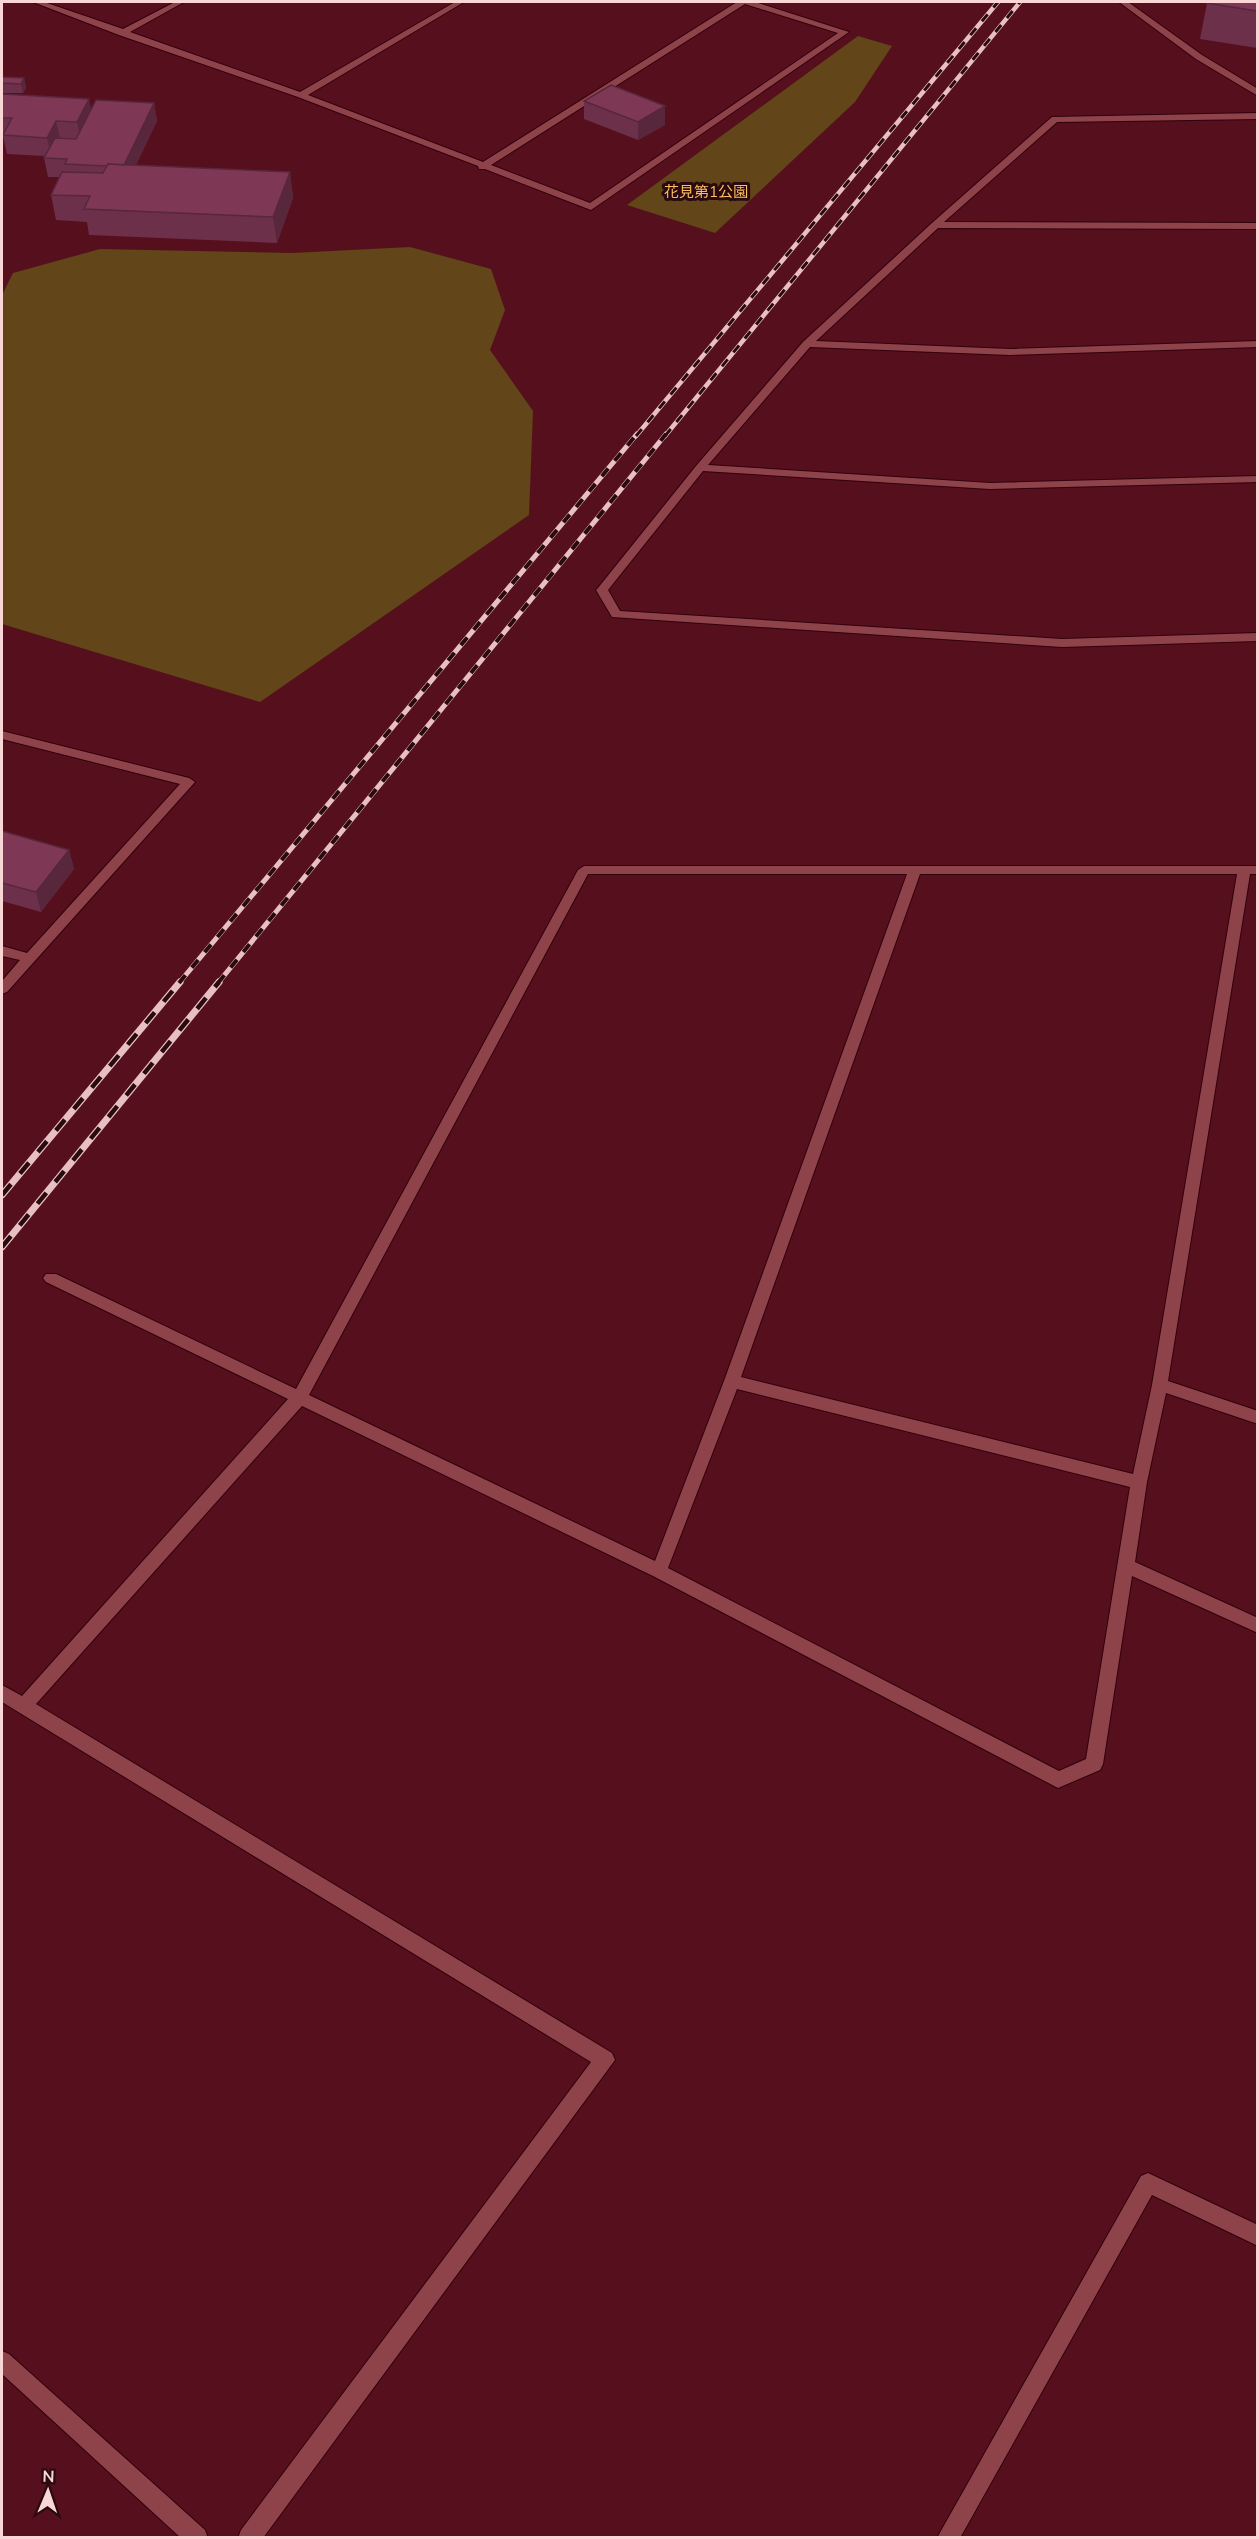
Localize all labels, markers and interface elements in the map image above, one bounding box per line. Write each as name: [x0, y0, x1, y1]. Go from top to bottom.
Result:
park label: 花見第1公園: [664, 182, 748, 201]
north arrow: [18, 2461, 78, 2521]
text: N: [42, 2466, 55, 2486]

